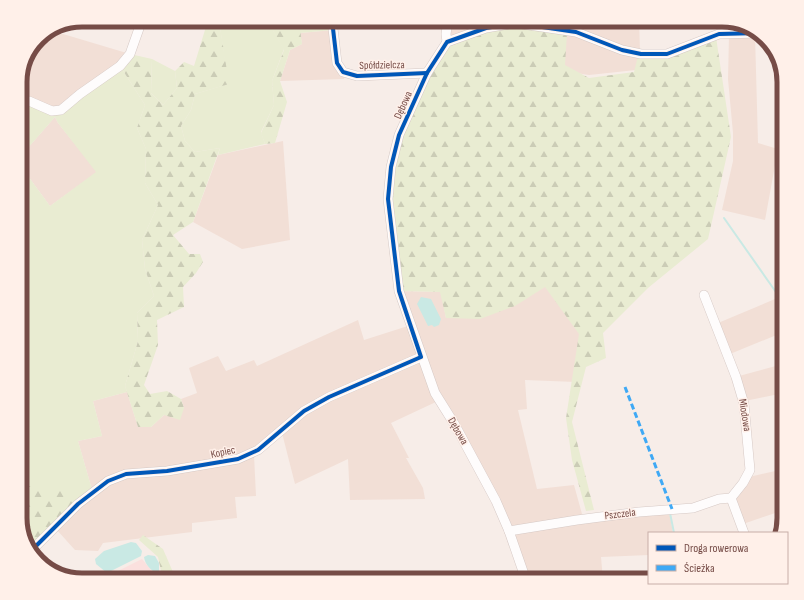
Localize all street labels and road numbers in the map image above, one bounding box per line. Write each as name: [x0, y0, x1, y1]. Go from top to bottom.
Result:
street label: Spółdzielcza: [359, 58, 405, 72]
street label: Dębowa: [391, 89, 415, 121]
street label: Miodowa: [736, 398, 754, 432]
street label: Dębowa: [445, 415, 471, 447]
street label: Kopiec: [210, 443, 236, 461]
street label: Pszczela: [604, 506, 636, 522]

